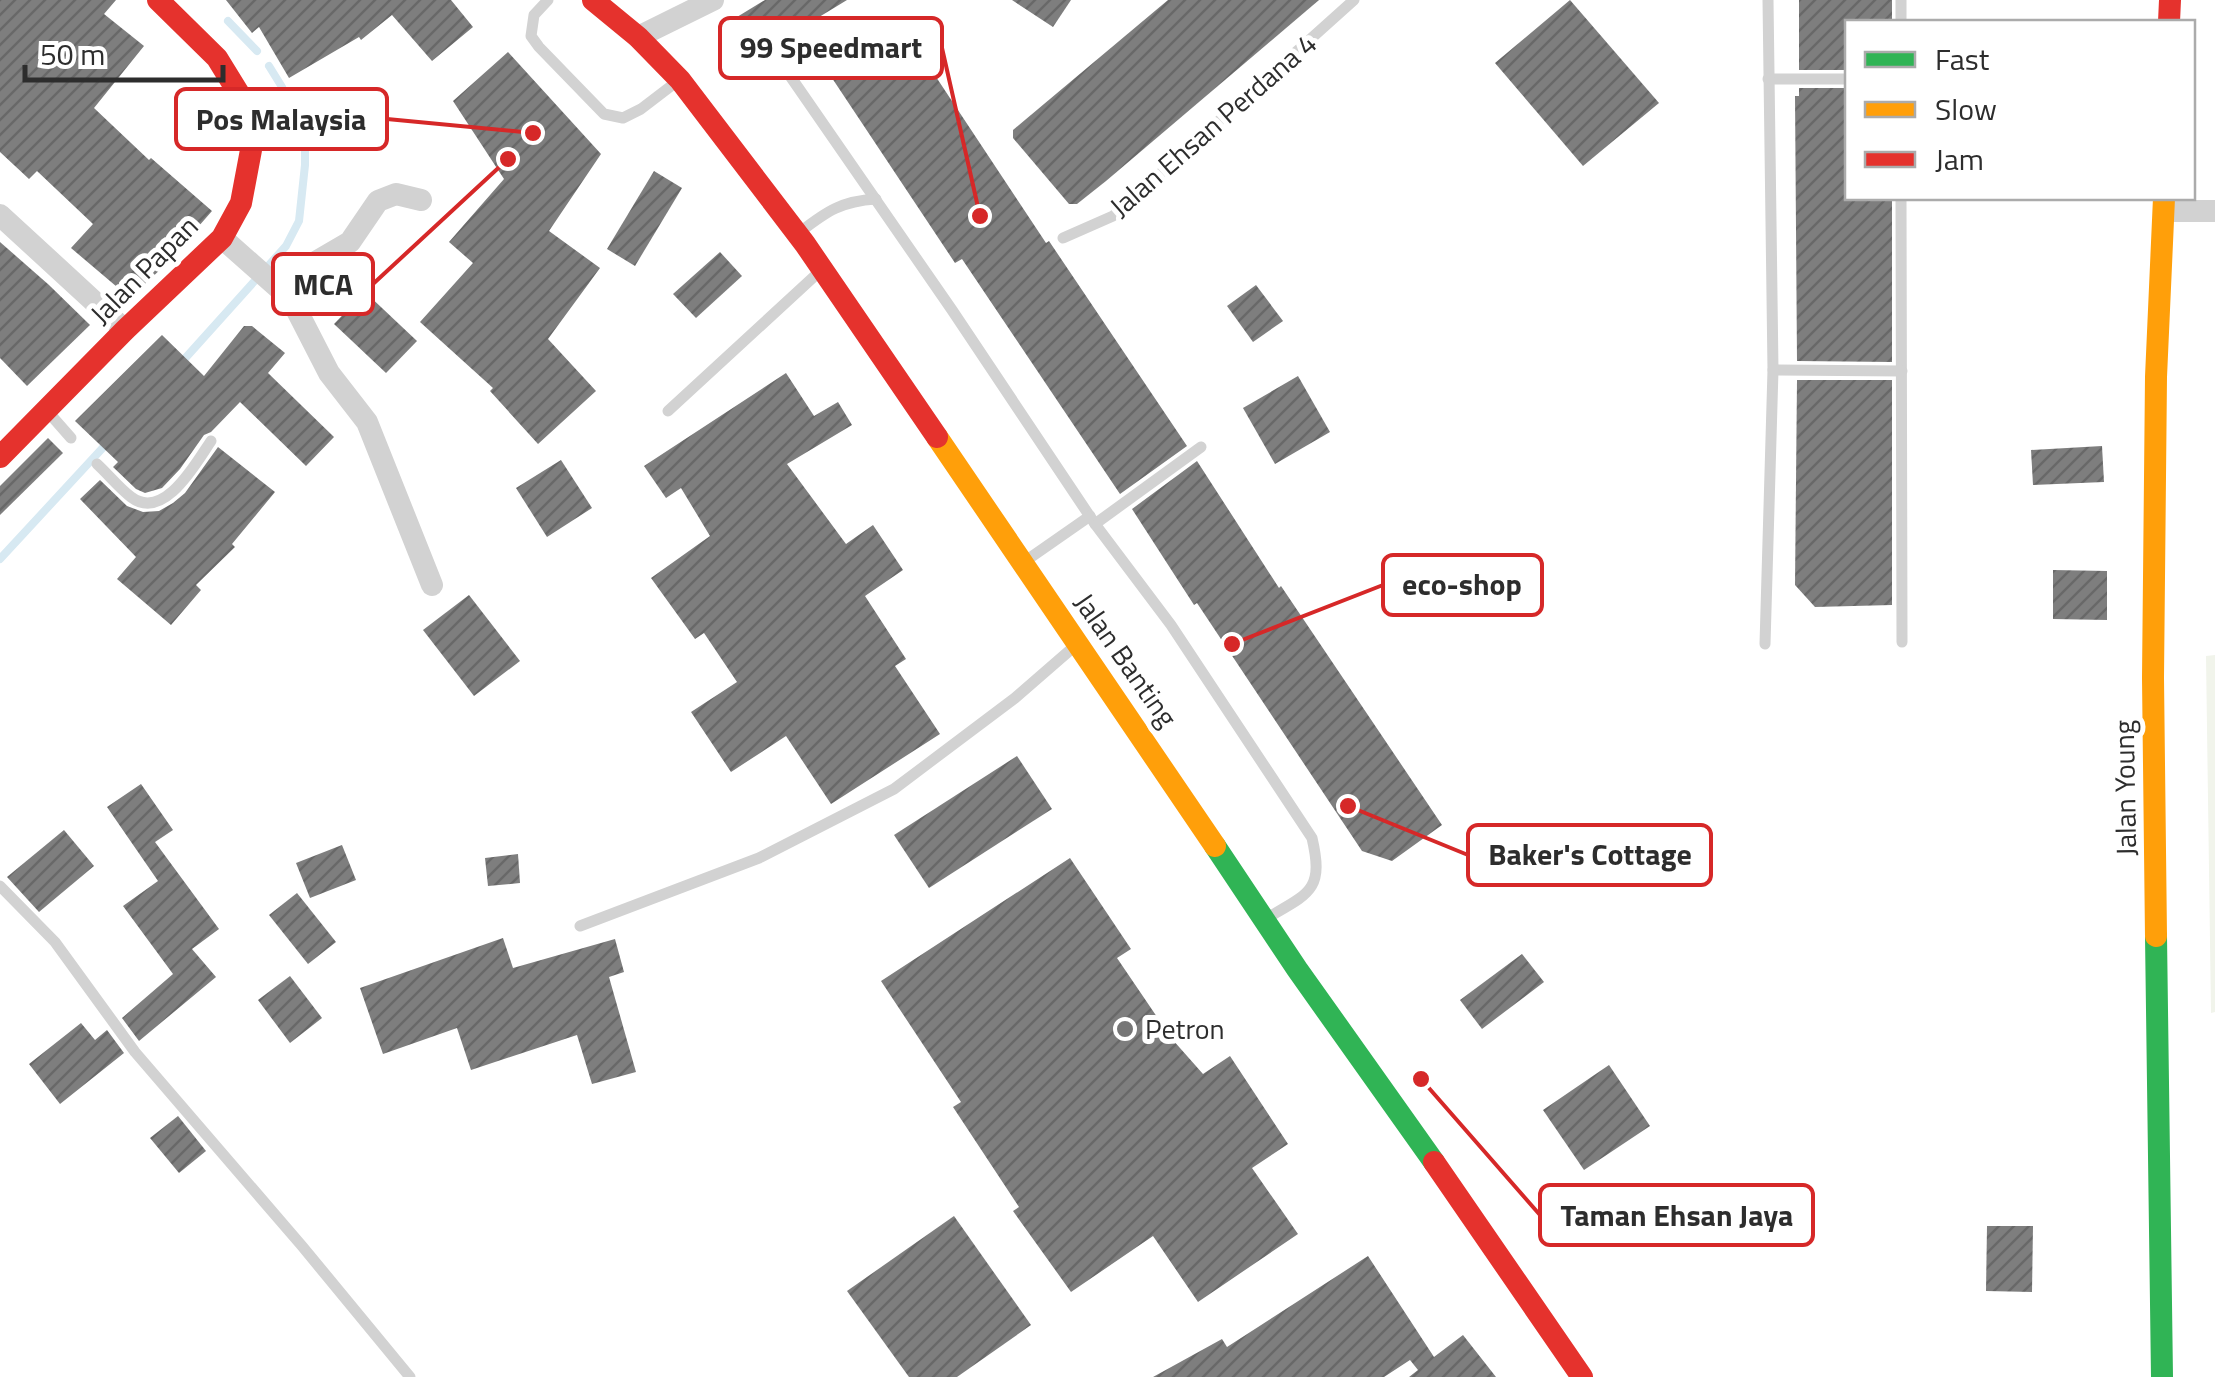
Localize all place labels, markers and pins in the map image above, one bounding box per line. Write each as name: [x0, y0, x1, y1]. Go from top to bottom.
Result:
callout: 99 Speedmart: [720, 18, 942, 78]
callout: Pos Malaysia: [176, 89, 387, 149]
callout: MCA: [273, 254, 373, 314]
callout: eco-shop: [1383, 555, 1542, 615]
callout: Baker's Cottage: [1468, 825, 1711, 885]
place label: Petron: [1145, 1007, 1225, 1050]
marker: Petron: [1114, 1018, 1136, 1040]
callout: Taman Ehsan Jaya: [1540, 1185, 1813, 1245]

